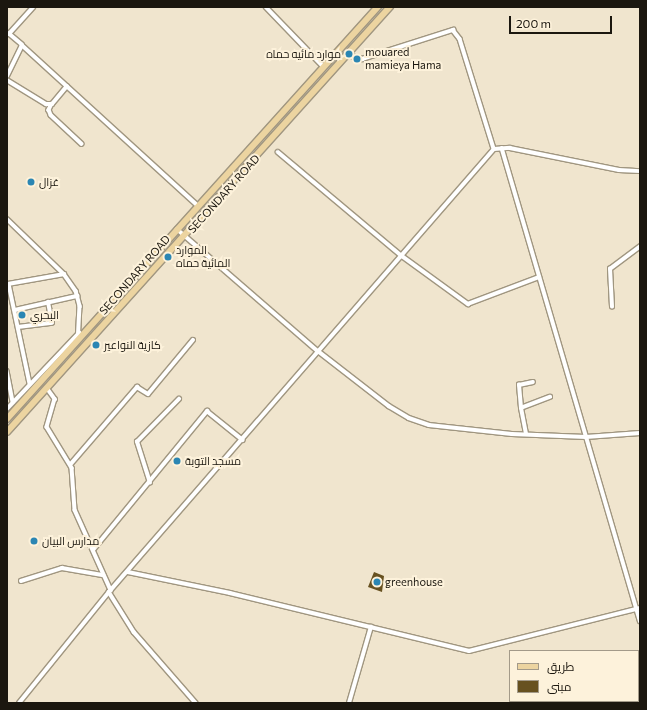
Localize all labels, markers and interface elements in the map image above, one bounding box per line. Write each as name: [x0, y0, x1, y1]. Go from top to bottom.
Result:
scale bar: [511, 8, 614, 34]
text: 200 m: [516, 16, 551, 30]
place label: mouared mamieya Hama: [365, 46, 441, 72]
place label: موارد مائيه حماه: [266, 47, 341, 61]
marker: موارد مائيه حماه: [344, 49, 354, 59]
marker: mouared mamieya Hama: [352, 54, 362, 64]
street label: SECONDARY ROAD: [185, 152, 263, 236]
place label: غزال: [39, 175, 59, 189]
marker: غزال: [26, 177, 36, 187]
street label: SECONDARY ROAD: [97, 233, 173, 317]
place label: الموارد المائية حماه: [176, 244, 230, 270]
marker: الموارد المائية حماه: [163, 252, 173, 262]
place label: البحري: [30, 308, 59, 322]
marker: البحري: [17, 310, 27, 320]
place label: كازية النواعير: [104, 338, 161, 352]
marker: كازية النواعير: [91, 340, 101, 350]
place label: مسجد التوبة: [185, 454, 241, 468]
marker: مسجد التوبة: [172, 456, 182, 466]
place label: مدارس البيان: [42, 534, 99, 548]
marker: مدارس البيان: [29, 536, 39, 546]
place label: greenhouse: [385, 575, 443, 589]
marker: greenhouse: [372, 577, 382, 587]
legend: [509, 650, 639, 702]
text: طريق: [547, 659, 574, 673]
text: مبنى: [547, 679, 572, 693]

